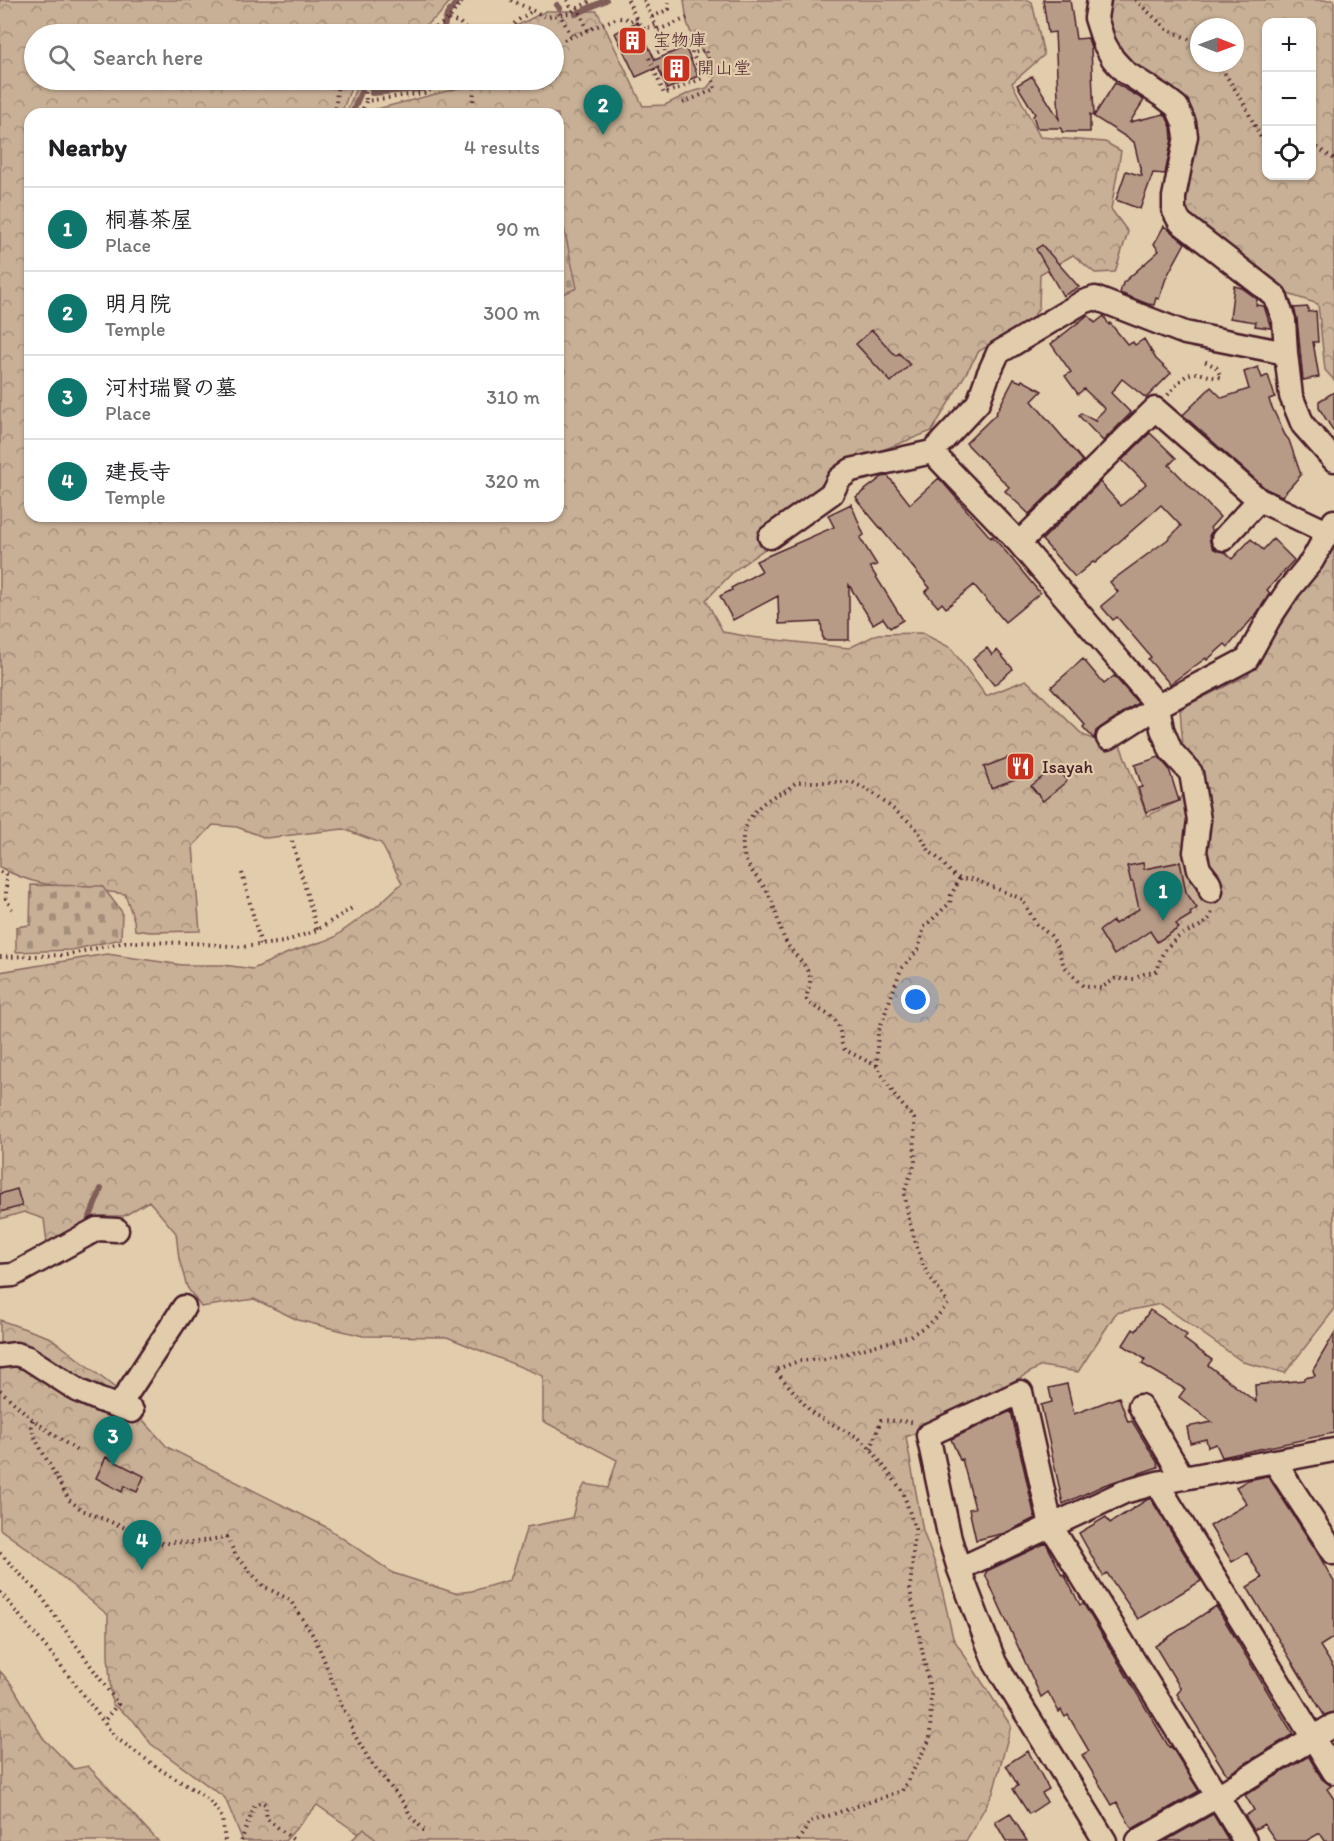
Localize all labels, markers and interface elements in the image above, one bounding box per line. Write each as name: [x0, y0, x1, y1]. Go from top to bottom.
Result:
north arrow: [1190, 18, 1244, 72]
map controls: [1262, 18, 1316, 180]
button: +: [1262, 18, 1316, 72]
search box: [24, 24, 564, 90]
building icon: 宝物庫: [616, 24, 648, 56]
place label: 宝物庫: [653, 29, 707, 51]
icon: search: [45, 41, 78, 74]
text: Search here: [93, 44, 203, 71]
building icon: 開山堂: [660, 52, 692, 84]
place label: 開山堂: [697, 57, 751, 79]
button: −: [1262, 72, 1316, 126]
pin: 2: [584, 86, 622, 135]
button: locate: [1262, 126, 1316, 180]
text: Nearby: [48, 131, 127, 163]
text: 4 results: [464, 135, 540, 159]
text: 桐暮茶屋: [105, 206, 193, 233]
text: 1: [63, 217, 72, 241]
text: 90 m: [496, 217, 540, 241]
text: Place: [105, 233, 151, 257]
text: 明月院: [105, 290, 171, 317]
text: 2: [62, 301, 73, 325]
text: 300 m: [483, 301, 540, 325]
text: Temple: [105, 317, 166, 341]
text: 河村瑞賢の墓: [105, 374, 237, 401]
text: 3: [62, 385, 73, 409]
text: 310 m: [486, 385, 540, 409]
text: Place: [105, 401, 151, 425]
text: 建長寺: [105, 458, 171, 485]
text: 4: [61, 469, 74, 493]
text: 320 m: [485, 469, 540, 493]
text: Temple: [105, 485, 166, 509]
restaurant icon: Isayah: [1005, 751, 1037, 783]
place label: Isayah: [1042, 756, 1093, 778]
pin: 1: [1144, 872, 1182, 921]
your location: [901, 985, 930, 1014]
pin: 3: [94, 1416, 132, 1466]
pin: 4: [122, 1520, 162, 1570]

